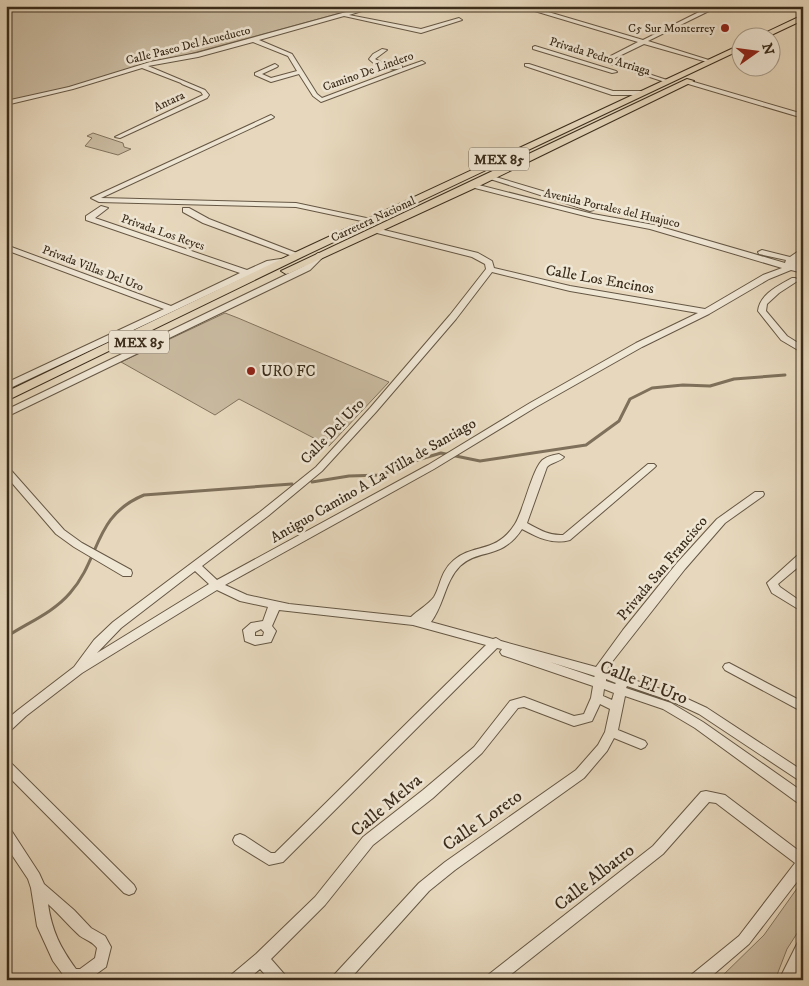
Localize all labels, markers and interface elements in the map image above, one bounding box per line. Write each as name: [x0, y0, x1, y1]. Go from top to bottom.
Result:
place label: C5 Sur Monterrey: [628, 21, 715, 36]
marker: C5 Sur Monterrey: [719, 22, 731, 34]
street label: Calle Paseo Del Acueducto: [124, 23, 252, 68]
north arrow: [732, 28, 782, 78]
street label: Privada Pedro Arriaga: [547, 34, 653, 79]
text: N: [758, 41, 778, 57]
street label: Camino De Lindero: [321, 48, 416, 95]
street label: Antara: [151, 87, 188, 115]
road number: MEX 85: [469, 148, 529, 170]
street label: Avenida Portales del Huajuco: [542, 186, 682, 231]
street label: Carretera Nacional: [329, 193, 418, 246]
street label: Privada Los Reyes: [119, 211, 207, 254]
street label: Privada Villas Del Uro: [40, 242, 146, 295]
street label: Calle Los Encinos: [544, 261, 656, 298]
road number: MEX 85: [109, 331, 169, 354]
place label: URO FC: [261, 362, 316, 381]
marker: URO FC: [245, 365, 257, 377]
street label: Calle Del Uro: [296, 395, 368, 468]
street label: Antiguo Camino A La Villa de Santiago: [267, 414, 479, 547]
street label: Privada San Francisco: [613, 512, 712, 625]
street label: Calle El Uro: [596, 656, 691, 710]
street label: Calle Melva: [347, 769, 427, 842]
street label: Calle Loreto: [439, 785, 527, 856]
street label: Calle Albatro: [550, 839, 639, 916]

